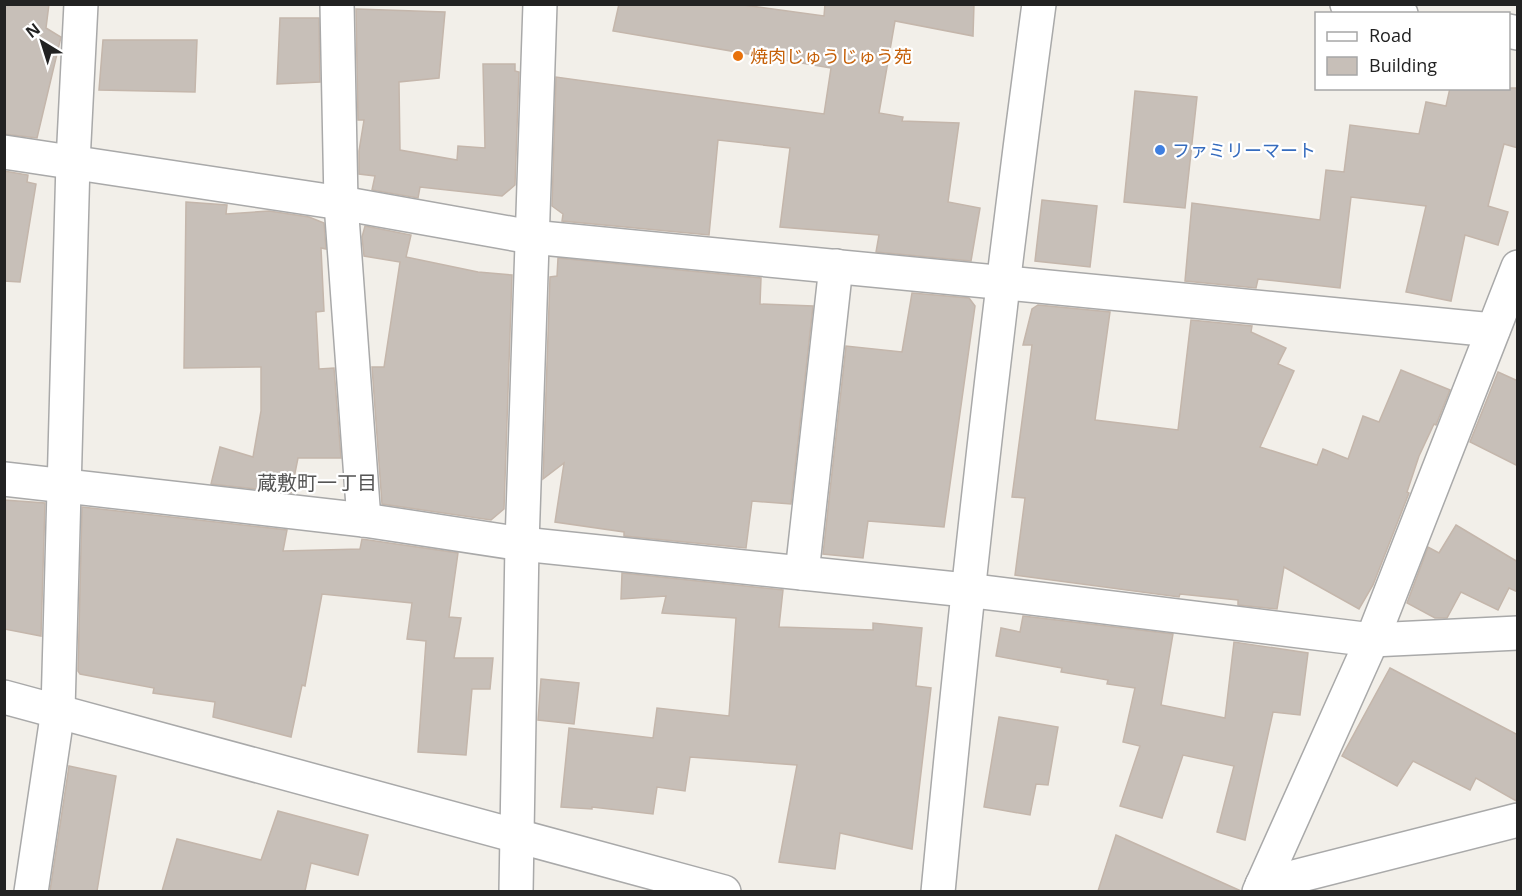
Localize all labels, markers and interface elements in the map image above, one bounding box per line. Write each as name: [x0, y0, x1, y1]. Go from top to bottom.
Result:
north arrow: [12, 12, 72, 72]
legend: [1315, 12, 1510, 90]
text: N: [21, 18, 45, 43]
text: Road: [1369, 23, 1412, 47]
place label: 焼肉じゅうじゅう苑: [750, 44, 912, 68]
marker: 焼肉じゅうじゅう苑: [731, 49, 745, 63]
text: Building: [1369, 53, 1437, 77]
place label: ファミリーマート: [1172, 138, 1316, 162]
marker: ファミリーマート: [1153, 143, 1167, 157]
district label: 蔵敷町一丁目: [257, 469, 377, 496]

